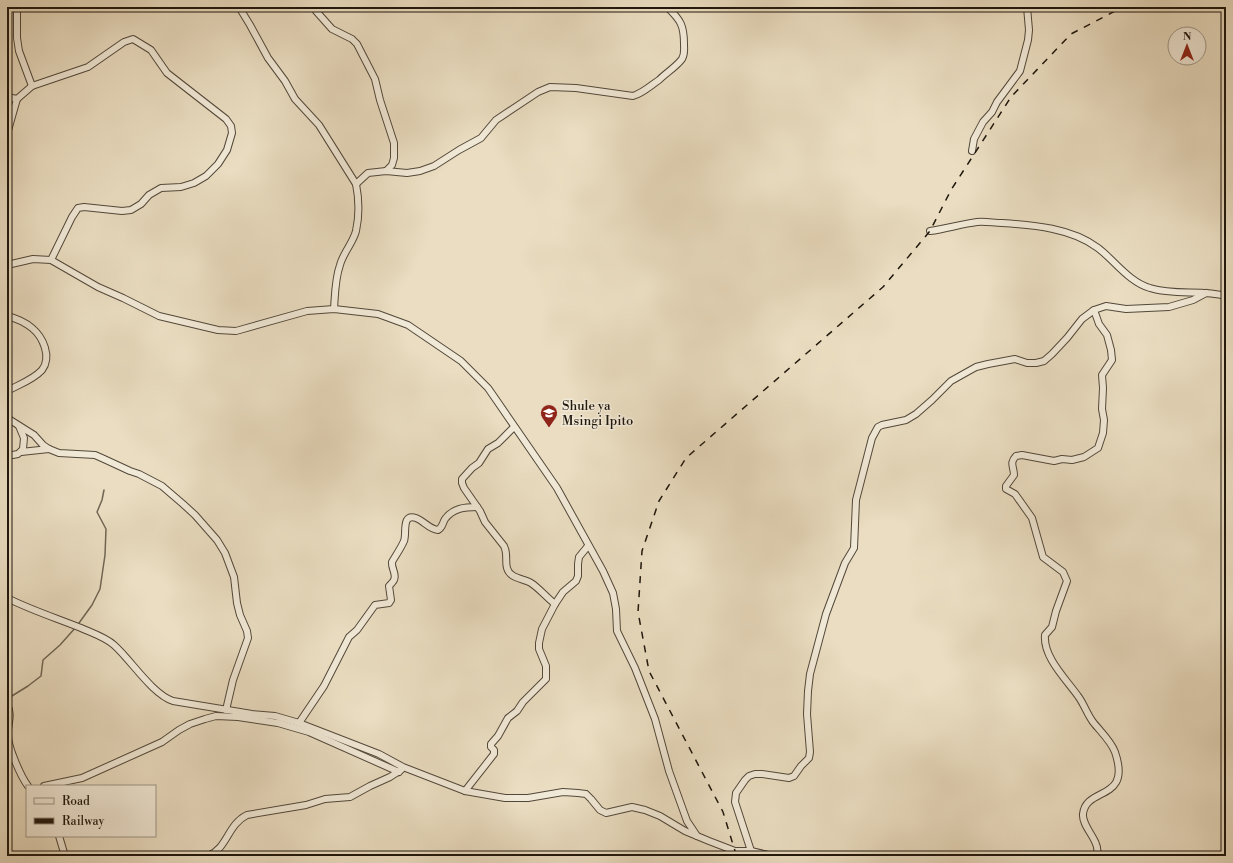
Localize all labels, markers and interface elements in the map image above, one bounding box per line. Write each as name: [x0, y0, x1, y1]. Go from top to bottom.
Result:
north arrow: [1167, 26, 1207, 66]
text: N: [1183, 30, 1192, 44]
place label: Shule ya Msingi Ipito: [562, 398, 633, 429]
school or university icon: Shule ya Msingi Ipito: [539, 403, 559, 428]
legend: [26, 785, 156, 837]
text: Road: [62, 794, 90, 809]
text: Railway: [62, 814, 104, 829]

